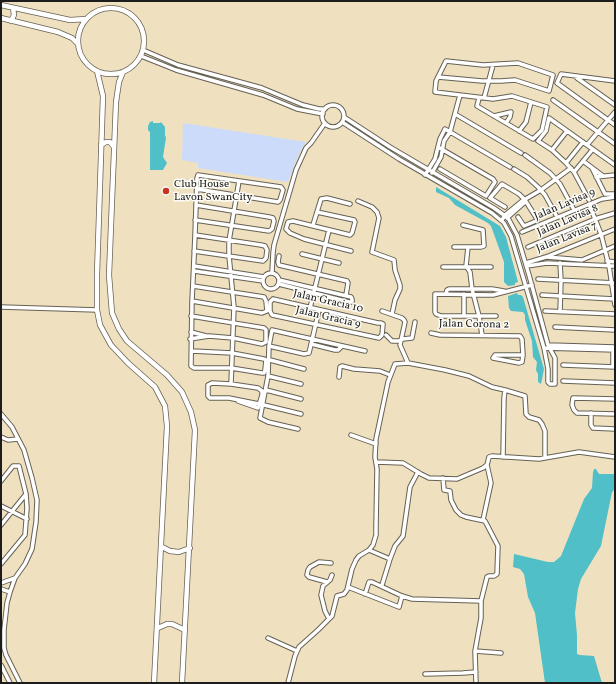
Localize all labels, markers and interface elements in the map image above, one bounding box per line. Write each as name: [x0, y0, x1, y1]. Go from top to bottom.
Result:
place label: Club House Lavon SwanCity: [174, 178, 253, 204]
marker: Club House Lavon SwanCity: [161, 186, 171, 196]
street label: Jalan Lavisa 9: [532, 186, 598, 224]
street label: Jalan Lavisa 8: [535, 202, 601, 240]
street label: Jalan Lavisa 7: [534, 220, 600, 256]
street label: Jalan Gracia 10: [292, 288, 364, 316]
street label: Jalan Gracia 9: [294, 304, 362, 332]
street label: Jalan Corona 2: [439, 318, 509, 332]

